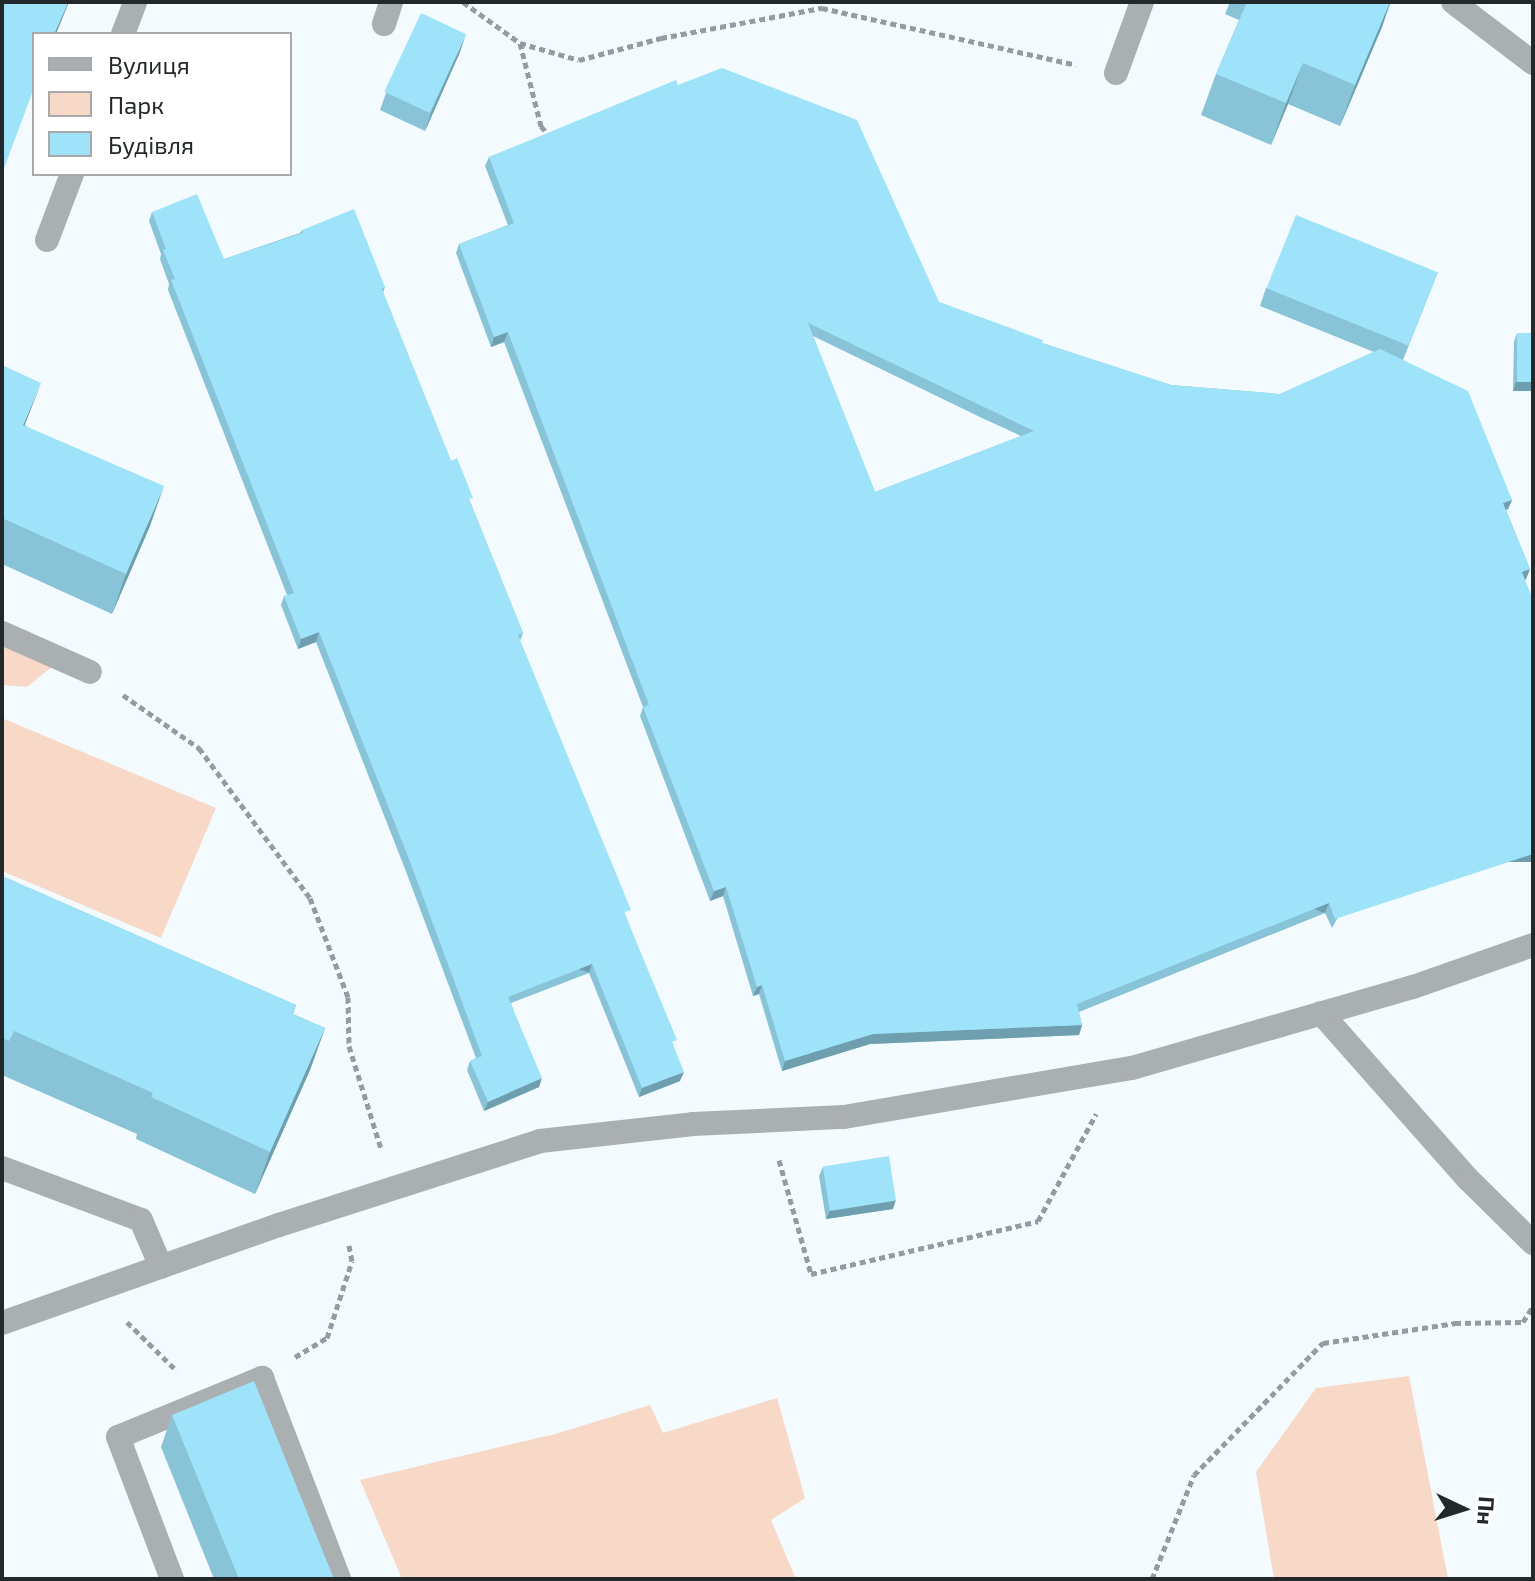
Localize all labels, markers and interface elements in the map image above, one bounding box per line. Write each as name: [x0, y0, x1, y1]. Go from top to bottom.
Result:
legend: [32, 32, 292, 176]
text: Вулиця: [108, 50, 190, 79]
text: Парк: [108, 90, 164, 119]
text: Будівля: [108, 130, 194, 159]
north arrow: [1423, 1469, 1503, 1549]
text: Пн: [1473, 1496, 1501, 1526]

